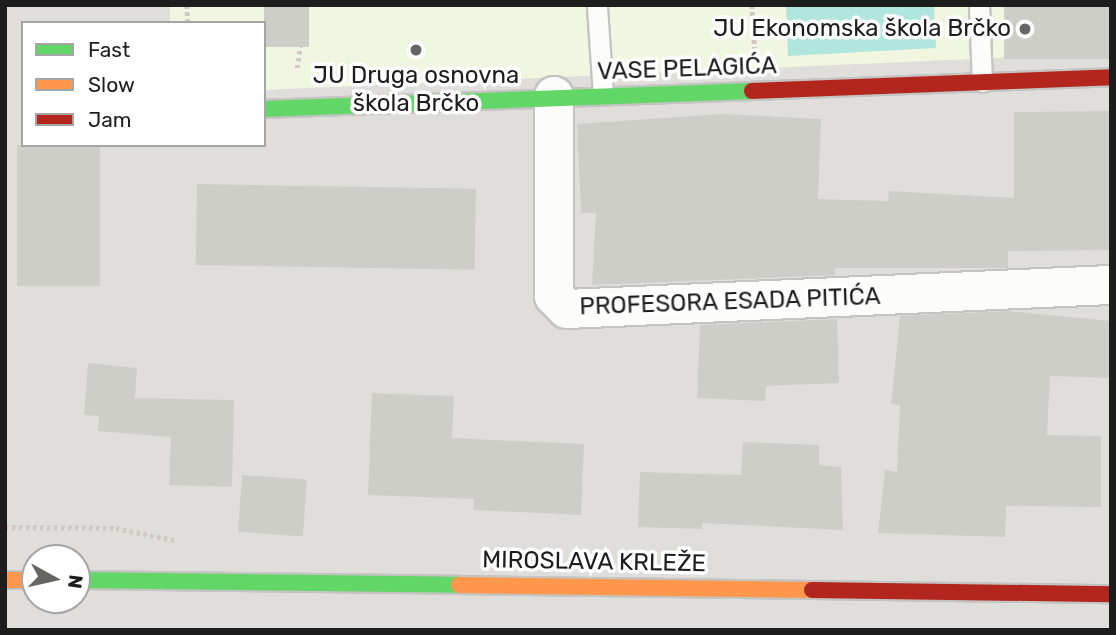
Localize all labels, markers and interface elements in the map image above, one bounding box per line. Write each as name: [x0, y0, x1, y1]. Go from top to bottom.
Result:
place label: JU Ekonomska škola Brčko: [713, 15, 1011, 43]
legend: [21, 21, 266, 147]
marker: JU Ekonomska škola Brčko: [1017, 21, 1033, 37]
text: Fast: [88, 37, 130, 62]
marker: JU Druga osnovna škola Brčko: [408, 42, 424, 58]
street label: VASE PELAGIĆA: [597, 51, 777, 87]
place label: JU Druga osnovna škola Brčko: [313, 62, 519, 118]
text: Slow: [88, 72, 135, 97]
text: Jam: [88, 107, 132, 132]
street label: PROFESORA ESADA PITIĆA: [578, 282, 882, 322]
north arrow: [21, 544, 91, 614]
street label: MIROSLAVA KRLEŽE: [481, 546, 707, 578]
text: N: [63, 573, 88, 590]

